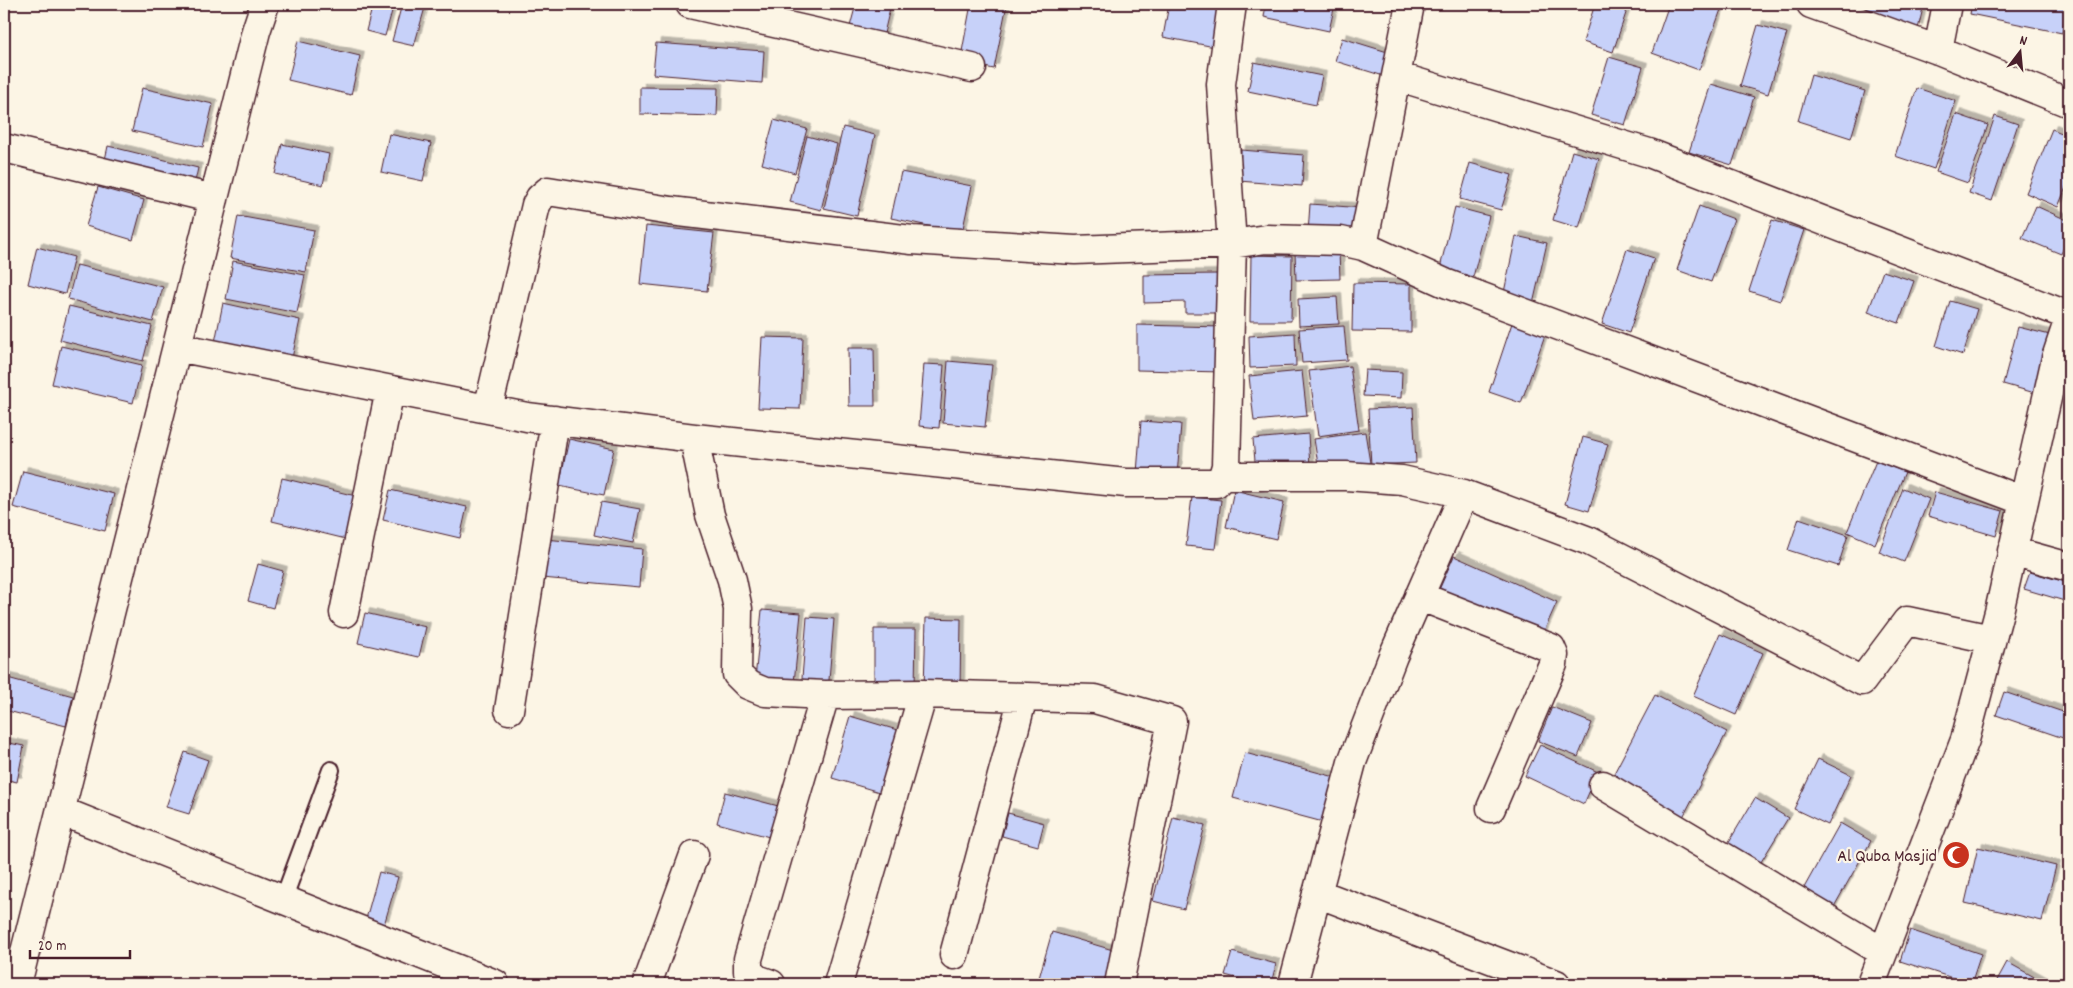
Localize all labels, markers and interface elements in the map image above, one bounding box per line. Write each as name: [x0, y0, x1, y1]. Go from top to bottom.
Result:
north arrow: [1996, 28, 2046, 78]
text: N: [2017, 31, 2029, 52]
mosque icon: Al Quba Masjid: [1941, 840, 1971, 870]
place label: Al Quba Masjid: [1837, 845, 1937, 870]
scale bar: [30, 928, 130, 960]
text: 20 m: [38, 936, 66, 958]

